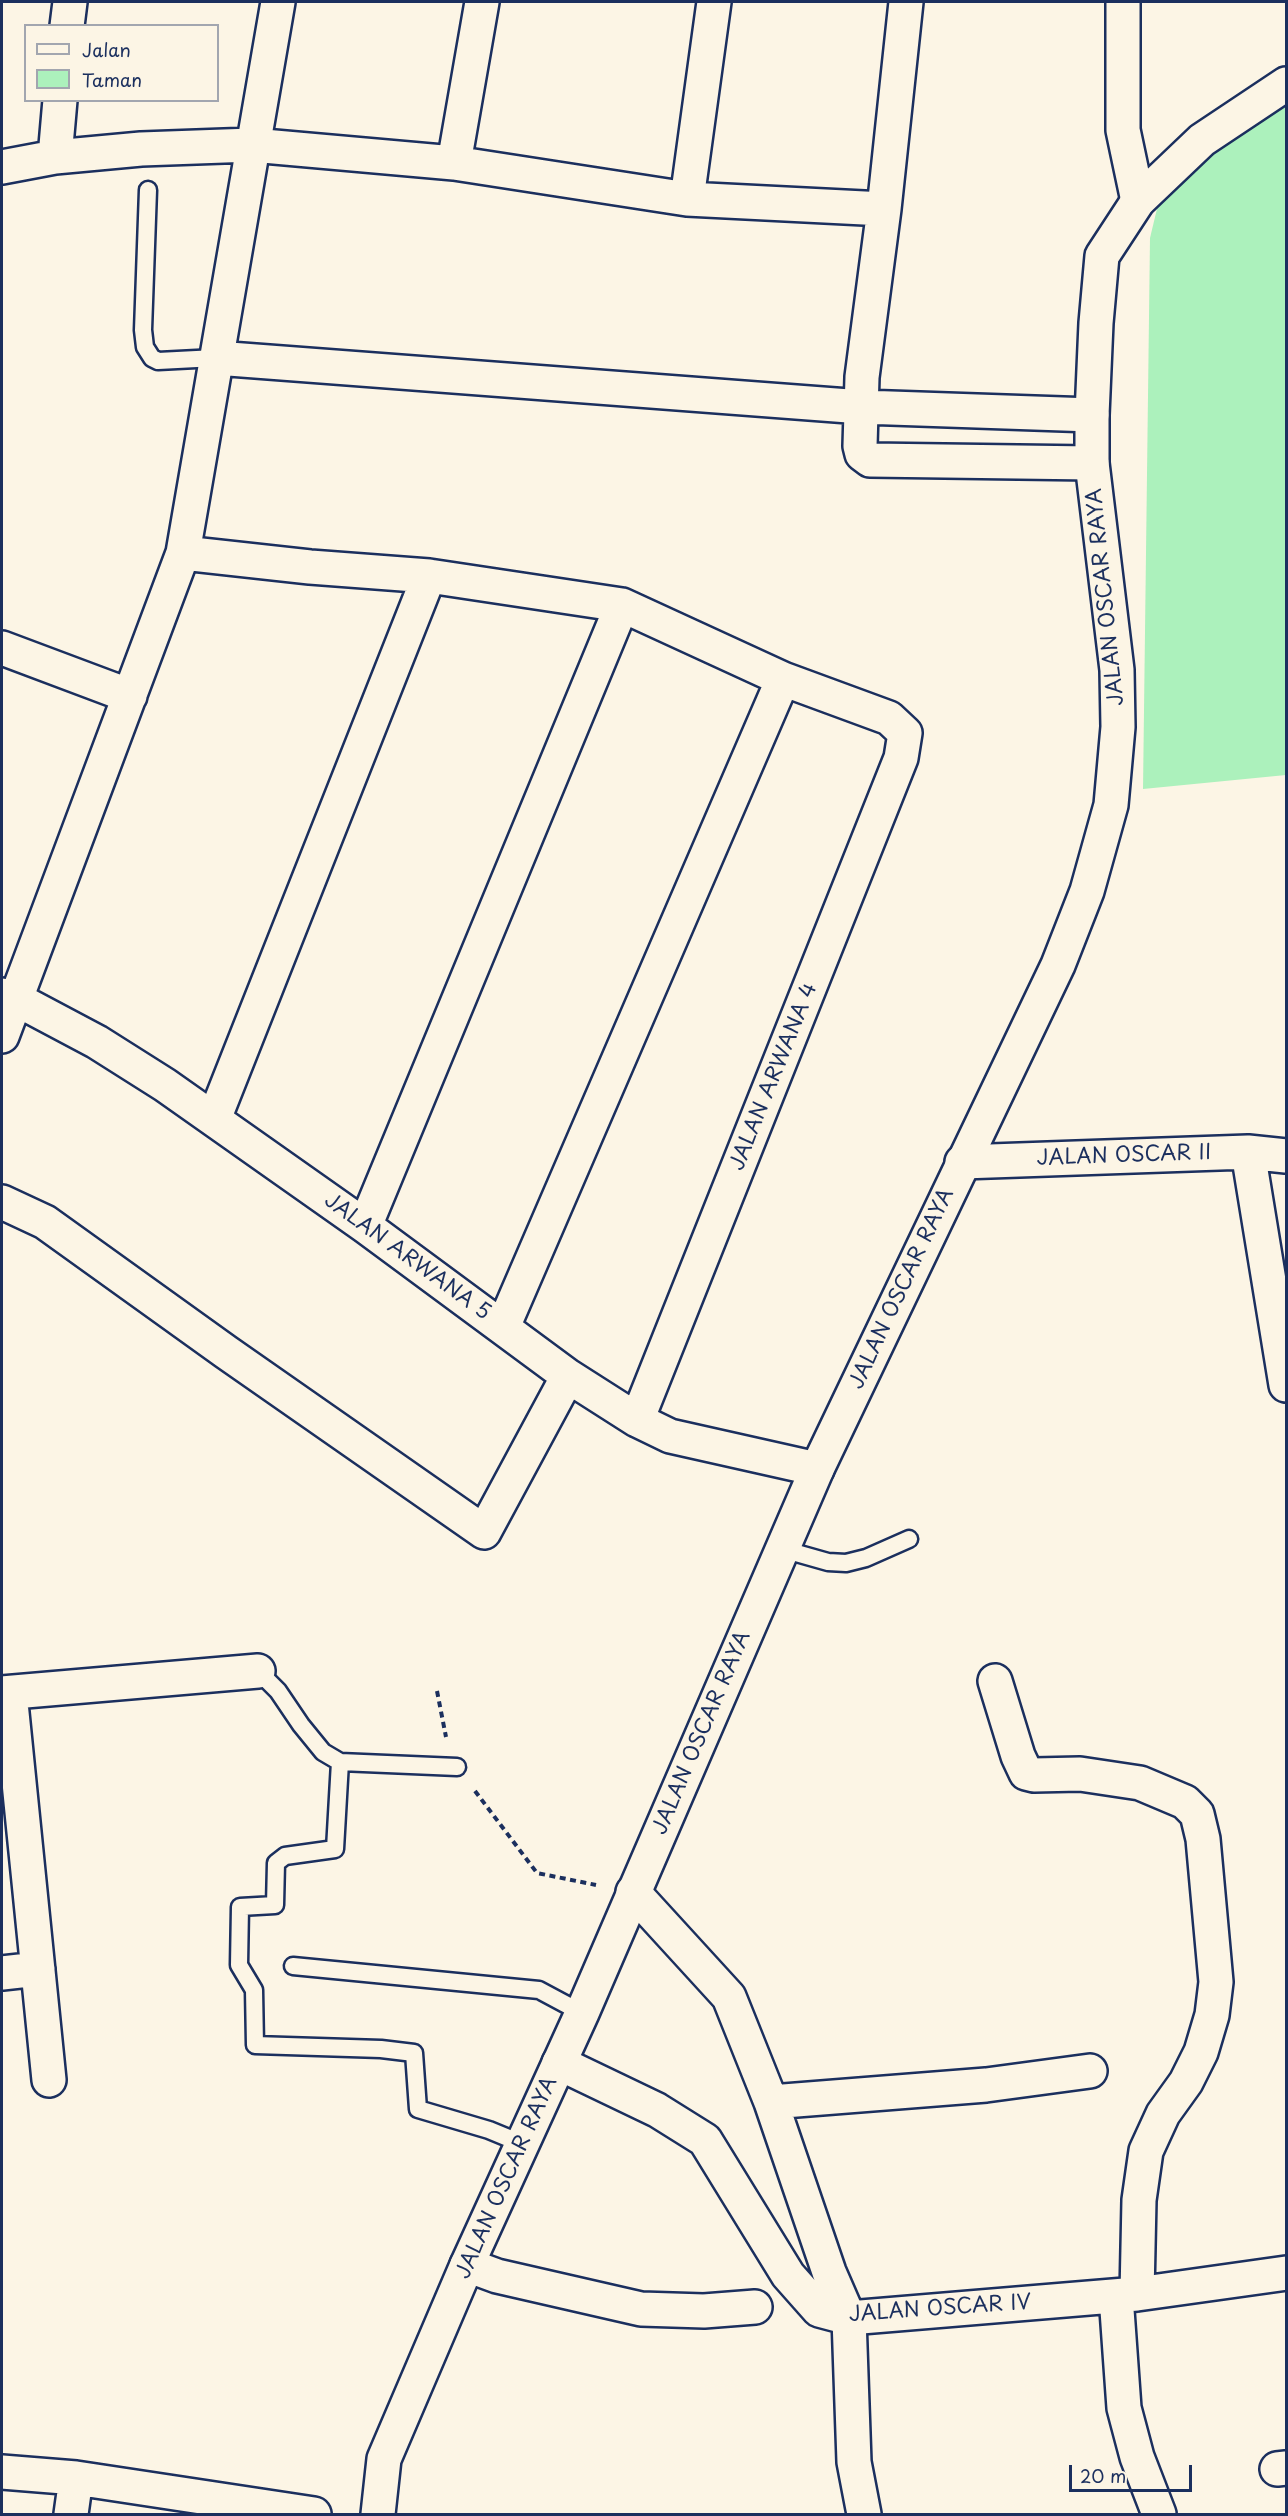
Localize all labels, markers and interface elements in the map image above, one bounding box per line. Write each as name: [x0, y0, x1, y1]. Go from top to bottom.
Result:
legend: [24, 24, 219, 102]
text: Jalan: [82, 36, 131, 63]
text: Taman: [82, 66, 142, 93]
street label: JALAN OSCAR RAYA: [1082, 487, 1130, 707]
street label: JALAN ARWANA 4: [725, 980, 823, 1174]
street label: JALAN OSCAR II: [1036, 1140, 1212, 1172]
street label: JALAN OSCAR RAYA: [844, 1185, 960, 1393]
street label: JALAN ARWANA 5: [319, 1188, 495, 1326]
street label: JALAN OSCAR RAYA: [648, 1627, 756, 1839]
street label: JALAN OSCAR RAYA: [451, 2073, 563, 2283]
street label: JALAN OSCAR IV: [848, 2290, 1032, 2328]
scale bar: [1072, 2453, 1195, 2491]
text: 20 m: [1080, 2462, 1126, 2489]

